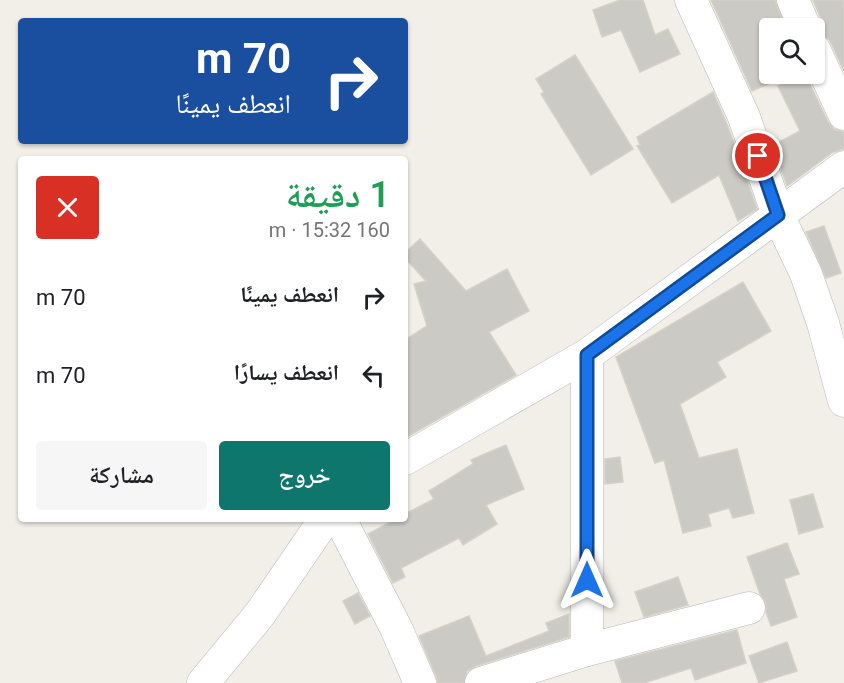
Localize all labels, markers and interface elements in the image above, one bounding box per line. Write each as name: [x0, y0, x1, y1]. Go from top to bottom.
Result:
map controls: [759, 18, 825, 84]
button: search: [759, 18, 825, 84]
text: 70 m: [196, 34, 291, 83]
icon: right: [312, 42, 390, 120]
text: انعطف يمينًا: [175, 88, 291, 120]
pin: [732, 130, 783, 181]
icon: arrive: [741, 139, 774, 172]
text: 1 دقيقة: [286, 174, 390, 216]
button: close: [36, 176, 99, 239]
text: 160 m · 15:32: [269, 218, 390, 242]
icon: right: [357, 281, 390, 314]
text: انعطف يمينًا: [240, 282, 339, 307]
text: 70 m: [36, 285, 86, 310]
icon: left: [357, 359, 390, 392]
text: انعطف يسارًا: [234, 360, 339, 385]
text: 70 m: [36, 363, 86, 388]
button: مشاركة: [36, 441, 207, 510]
button: خروج: [219, 441, 390, 510]
position arrow: [555, 548, 619, 612]

